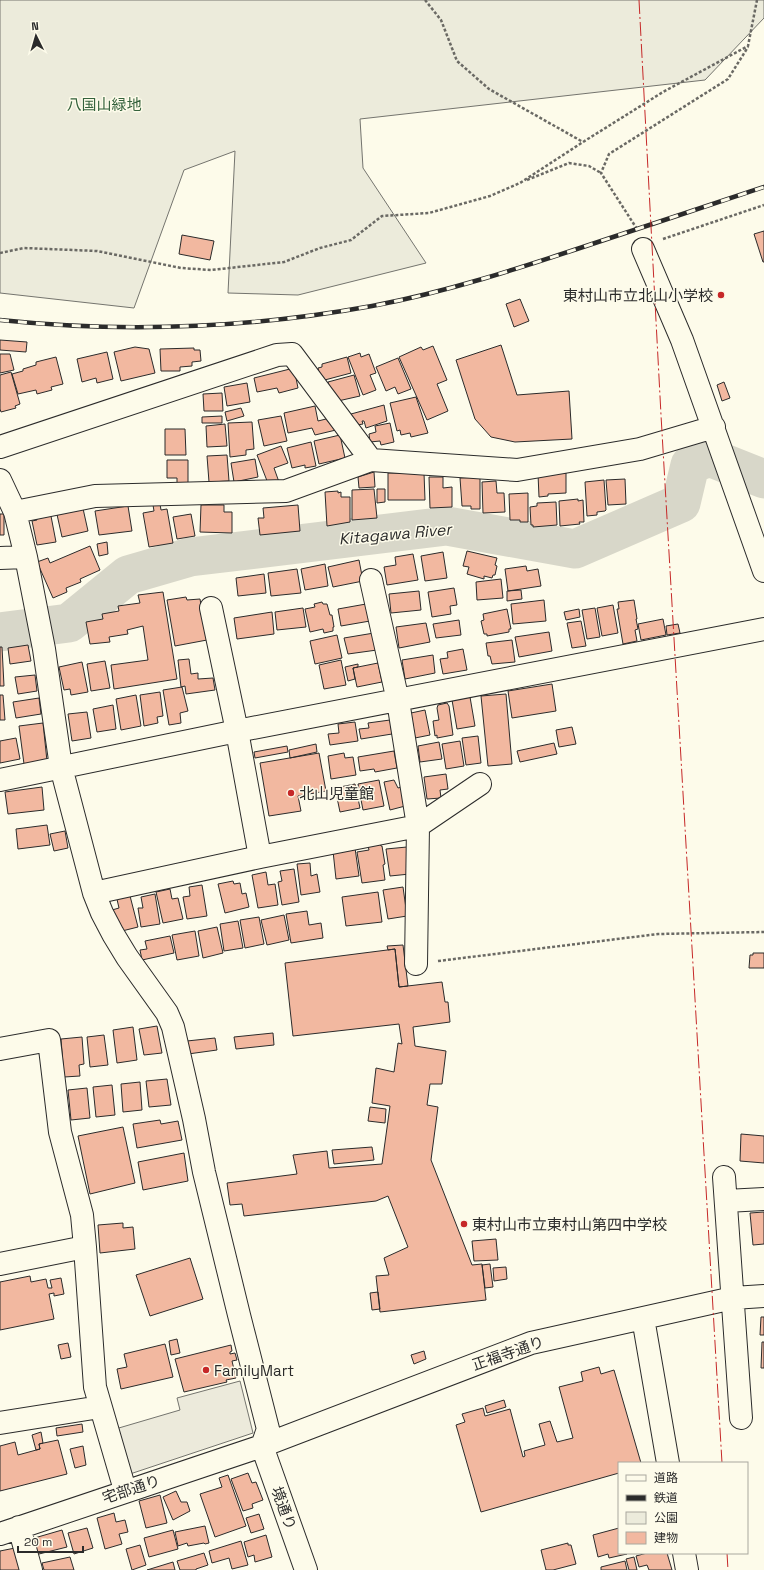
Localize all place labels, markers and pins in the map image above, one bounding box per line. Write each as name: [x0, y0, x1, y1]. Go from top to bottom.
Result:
place label: 東村山市立北山小学校: [563, 286, 713, 305]
marker: 東村山市立北山小学校: [716, 290, 726, 300]
place label: 北山児童館: [299, 784, 374, 803]
marker: 北山児童館: [286, 788, 296, 798]
place label: 東村山市立東村山第四中学校: [472, 1215, 667, 1234]
marker: 東村山市立東村山第四中学校: [459, 1219, 469, 1229]
place label: FamilyMart: [214, 1361, 294, 1380]
marker: FamilyMart: [201, 1365, 211, 1375]

